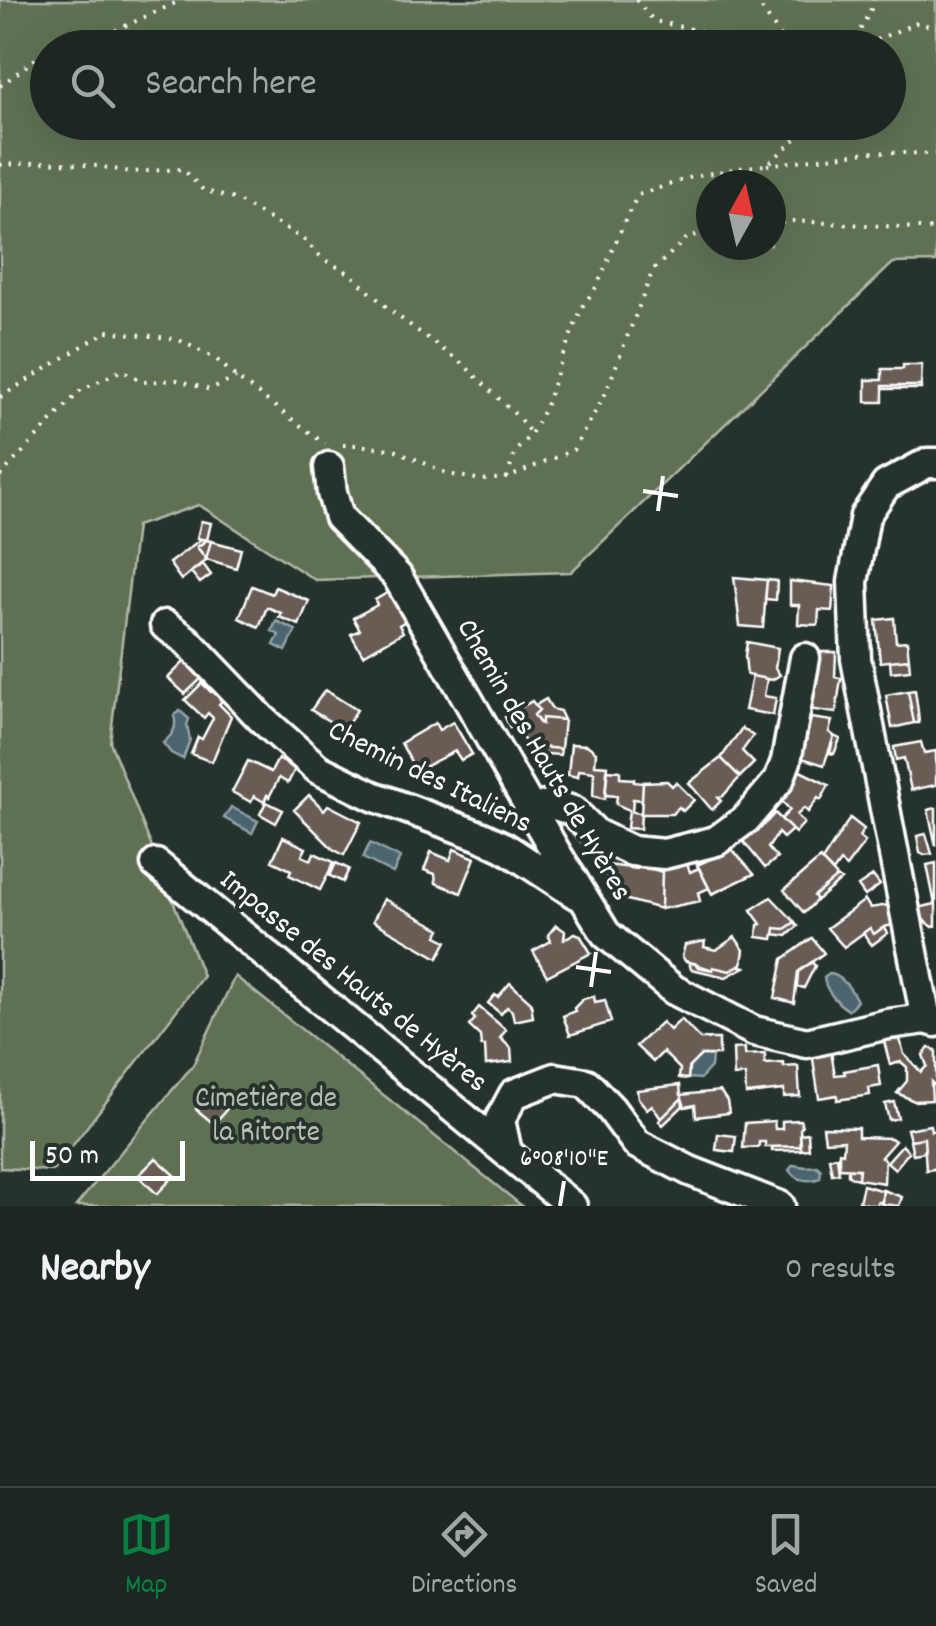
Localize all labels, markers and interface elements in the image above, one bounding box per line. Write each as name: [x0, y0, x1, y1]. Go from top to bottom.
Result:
search box: [30, 30, 906, 140]
icon: search: [65, 58, 120, 113]
text: Search here: [145, 58, 317, 113]
north arrow: [696, 170, 786, 260]
street label: Chemin des Hauts de Hyères: [443, 612, 641, 910]
street label: Chemin des Italiens: [320, 711, 538, 847]
street label: Impasse des Hauts de Hyères: [209, 861, 495, 1105]
park label: Cimetière de la Ritorte: [195, 1079, 337, 1156]
scale bar: [30, 1136, 185, 1180]
text: 50 m: [45, 1138, 99, 1178]
text: 6°08'10"E: [520, 1142, 609, 1178]
text: Nearby: [40, 1241, 150, 1301]
text: 0 results: [785, 1248, 896, 1294]
tab: Map: [119, 1507, 174, 1607]
tab: Directions: [411, 1507, 517, 1607]
tab: Saved: [755, 1507, 817, 1607]

